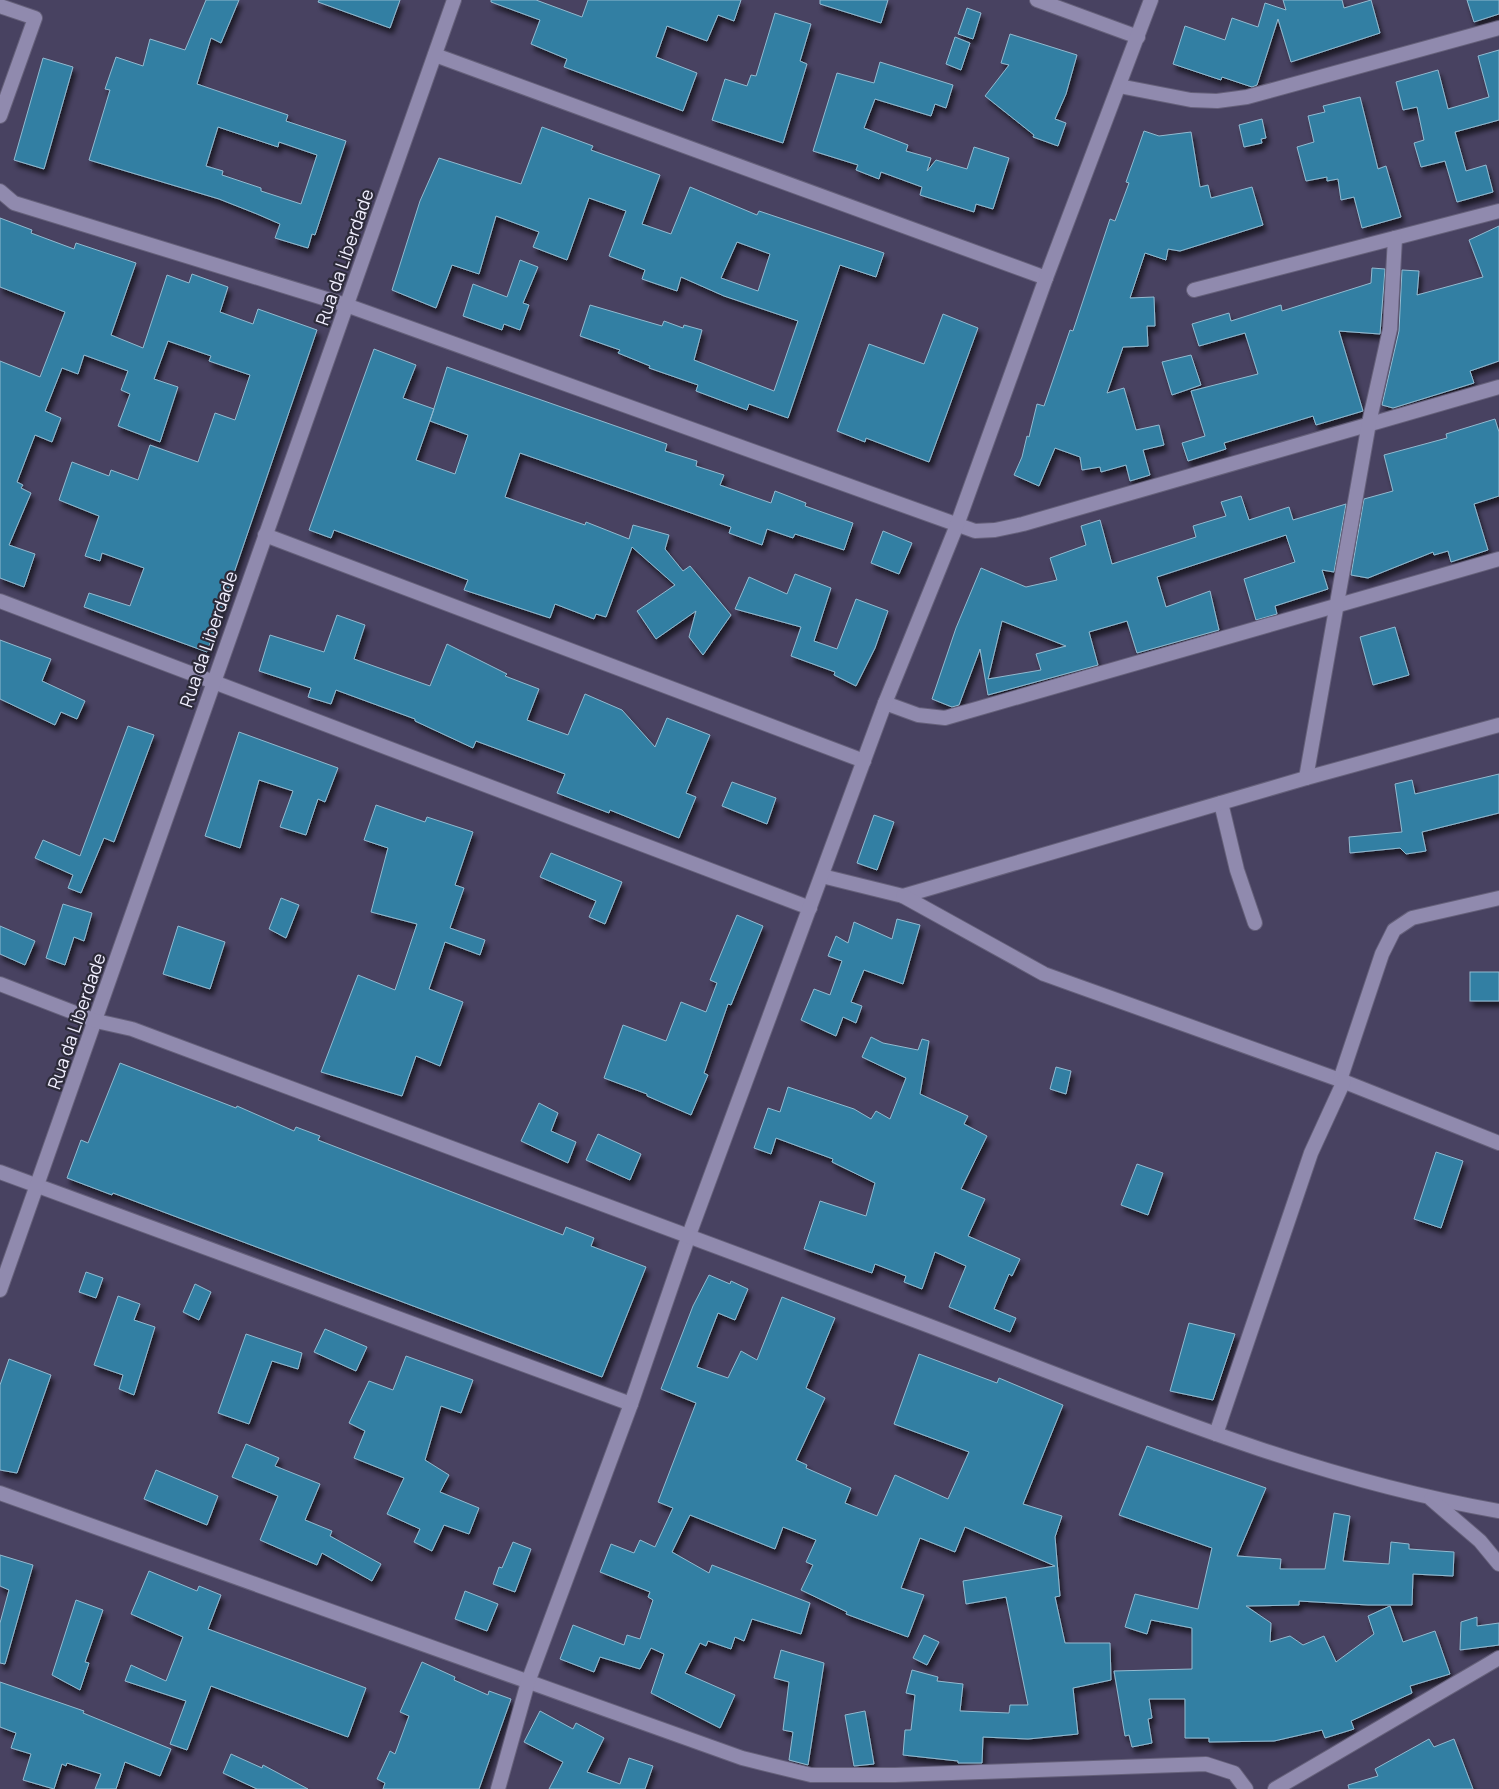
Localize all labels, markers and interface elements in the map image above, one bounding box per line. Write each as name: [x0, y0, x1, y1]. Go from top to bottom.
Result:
street label: Rua da Liberdade: [309, 186, 379, 328]
street label: Rua da Liberdade: [173, 568, 243, 710]
street label: Rua da Liberdade: [41, 950, 111, 1092]

